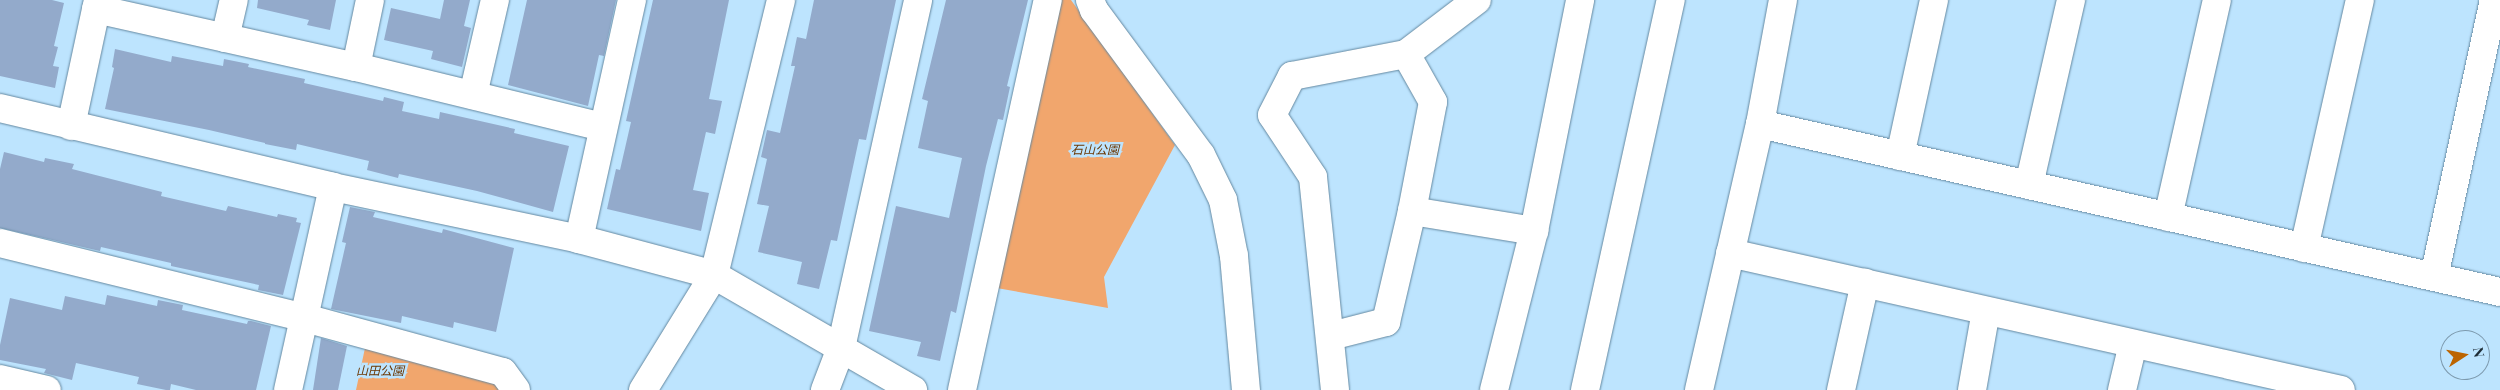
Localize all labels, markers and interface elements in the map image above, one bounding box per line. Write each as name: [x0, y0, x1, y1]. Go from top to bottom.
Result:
park label: 石山公園: [1071, 143, 1119, 157]
north arrow: [2440, 330, 2490, 380]
text: N: [2469, 345, 2490, 359]
park label: 山田公園: [356, 364, 404, 378]

